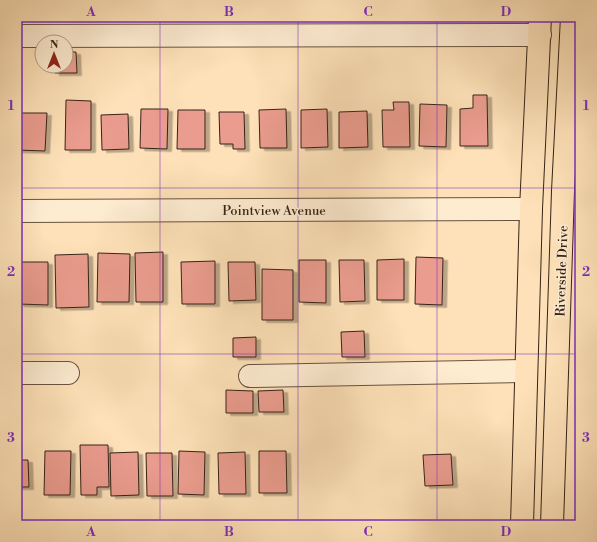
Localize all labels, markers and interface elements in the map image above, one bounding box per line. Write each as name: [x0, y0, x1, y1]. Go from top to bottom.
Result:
text: A: [85, 4, 96, 20]
text: B: [224, 4, 234, 20]
text: C: [363, 4, 373, 20]
text: D: [501, 4, 511, 20]
north arrow: [34, 34, 74, 74]
text: N: [50, 38, 59, 52]
text: 1: [8, 98, 15, 114]
text: 1: [583, 98, 590, 114]
street label: Pointview Avenue: [222, 203, 326, 219]
street label: Riverside Drive: [552, 225, 572, 317]
text: 2: [7, 264, 15, 280]
text: 2: [582, 264, 590, 280]
text: 3: [7, 430, 15, 446]
text: 3: [582, 430, 590, 446]
text: A: [85, 524, 96, 540]
text: B: [224, 524, 234, 540]
text: C: [363, 524, 373, 540]
text: D: [501, 524, 511, 540]

